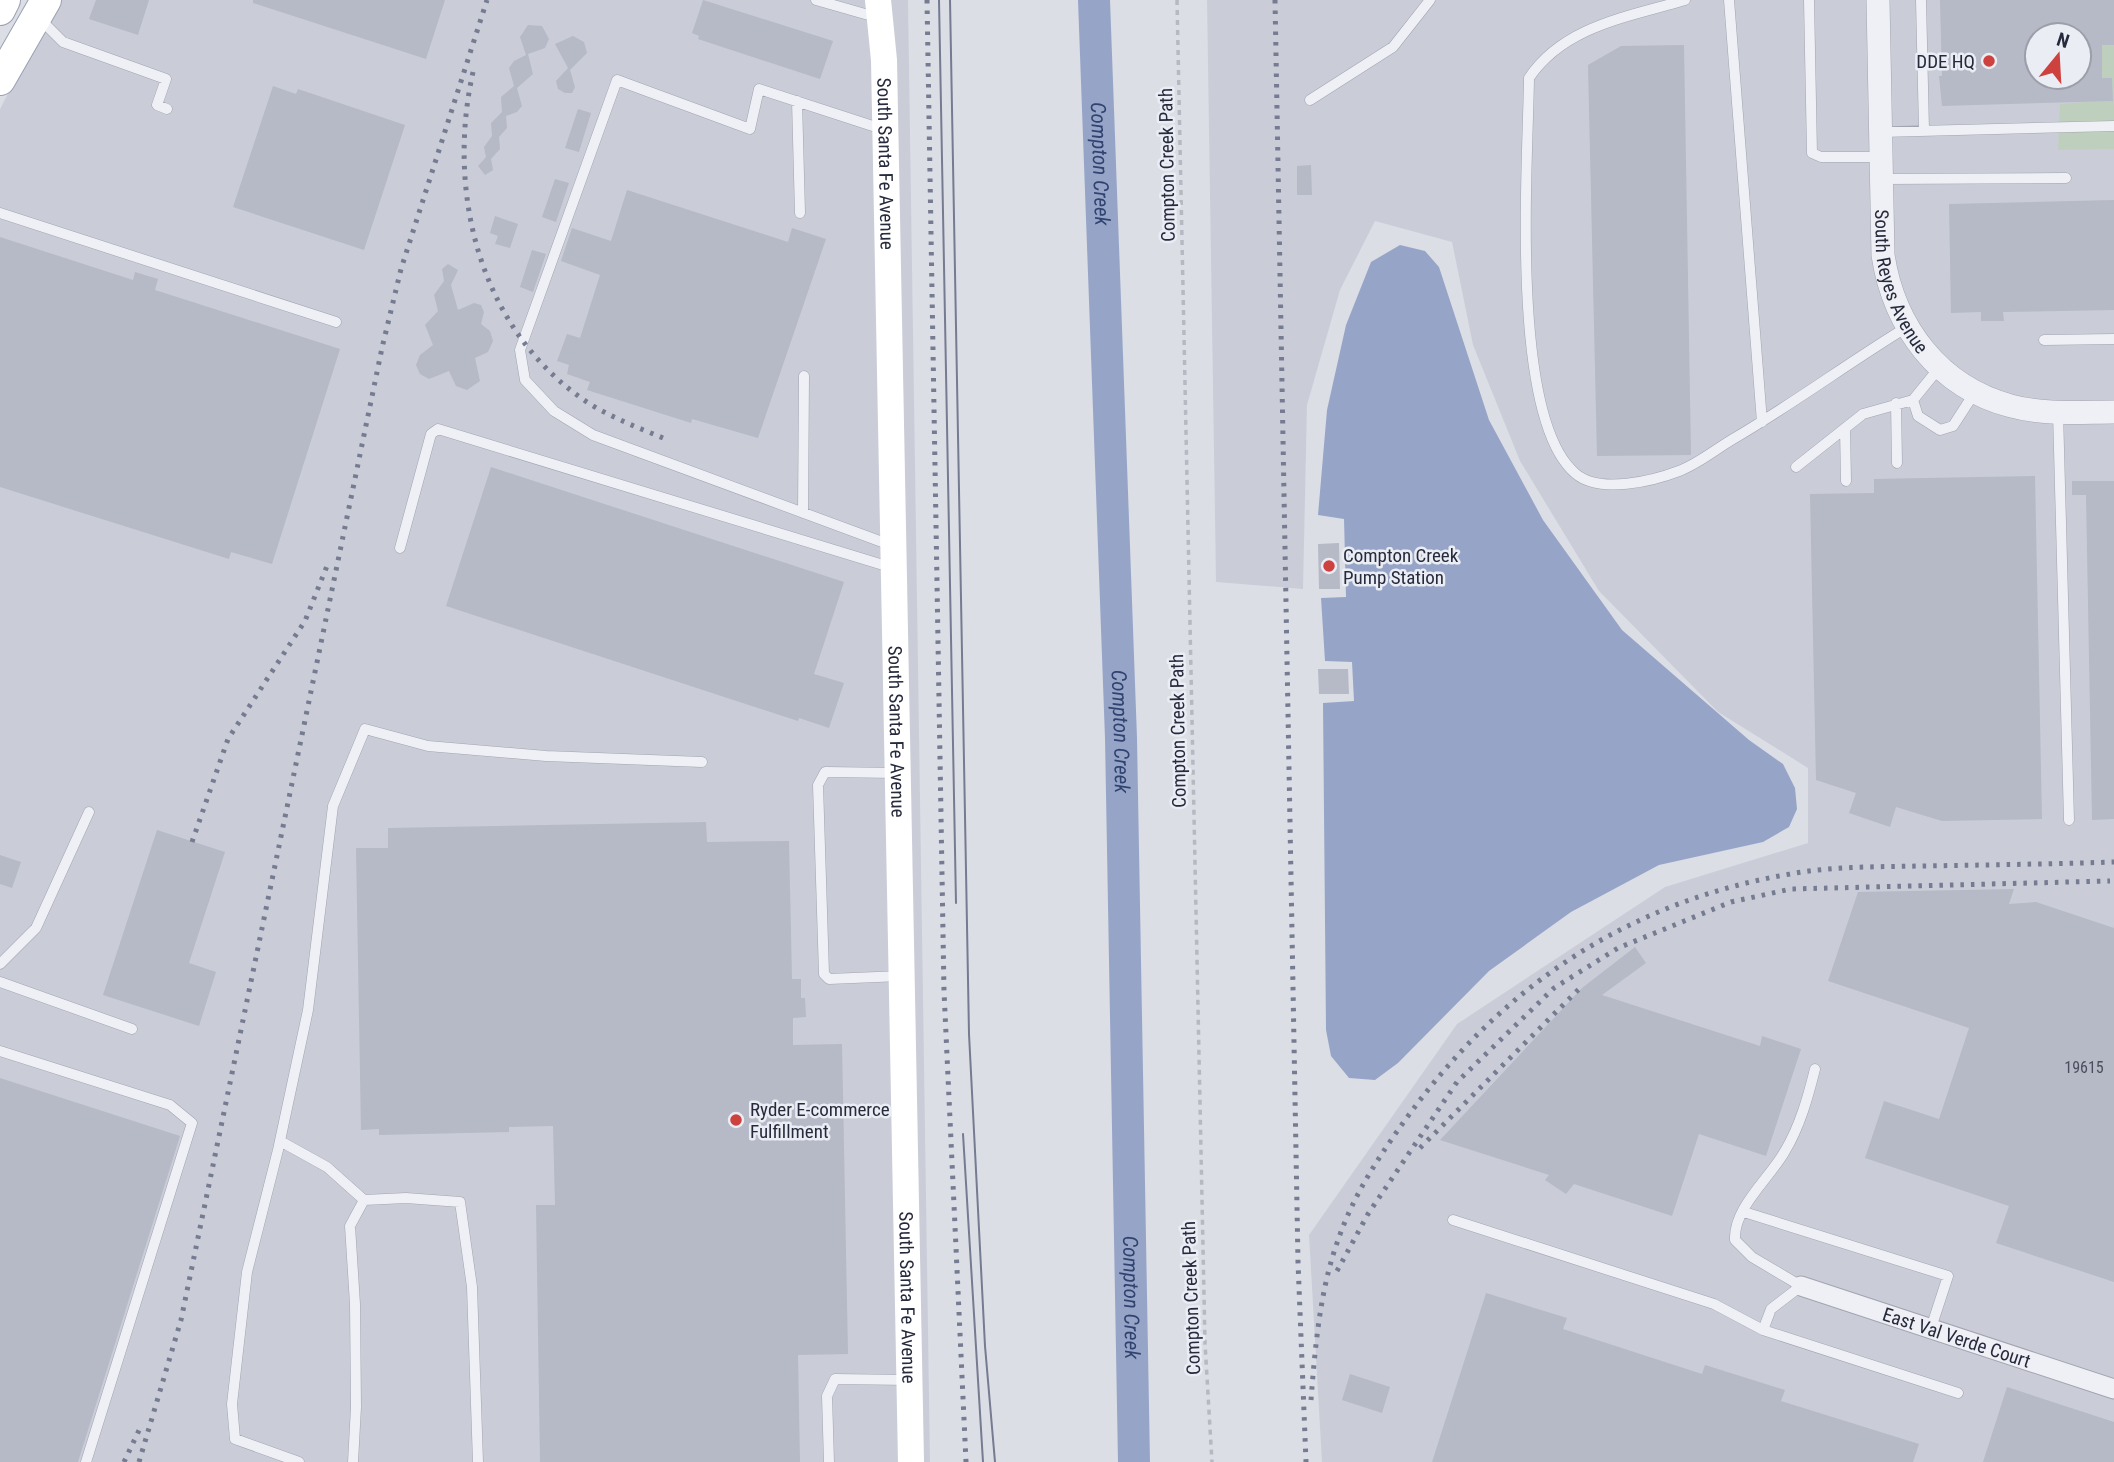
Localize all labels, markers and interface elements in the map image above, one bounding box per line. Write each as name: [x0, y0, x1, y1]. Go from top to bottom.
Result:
north arrow: [2023, 21, 2093, 91]
text: N: [2054, 28, 2072, 53]
place label: DDE HQ: [1916, 50, 1975, 73]
marker: DDE HQ: [1981, 53, 1997, 69]
street label: South Santa Fe Avenue: [873, 77, 899, 250]
street label: Compton Creek Path: [1154, 88, 1180, 242]
water label: Compton Creek: [1086, 102, 1114, 227]
street label: South Reyes Avenue: [1871, 209, 1933, 358]
place label: Compton Creek Pump Station: [1343, 544, 1459, 589]
marker: Compton Creek Pump Station: [1321, 558, 1337, 574]
street label: South Santa Fe Avenue: [884, 645, 910, 818]
street label: Compton Creek Path: [1165, 654, 1191, 808]
water label: Compton Creek: [1107, 669, 1134, 794]
house number: 19615: [2064, 1058, 2104, 1077]
place label: Ryder E-commerce Fulfillment: [750, 1098, 890, 1143]
marker: Ryder E-commerce Fulfillment: [728, 1112, 744, 1128]
street label: South Santa Fe Avenue: [895, 1211, 921, 1384]
street label: Compton Creek Path: [1177, 1221, 1205, 1375]
water label: Compton Creek: [1118, 1235, 1144, 1360]
street label: East Val Verde Court: [1880, 1302, 2034, 1372]

